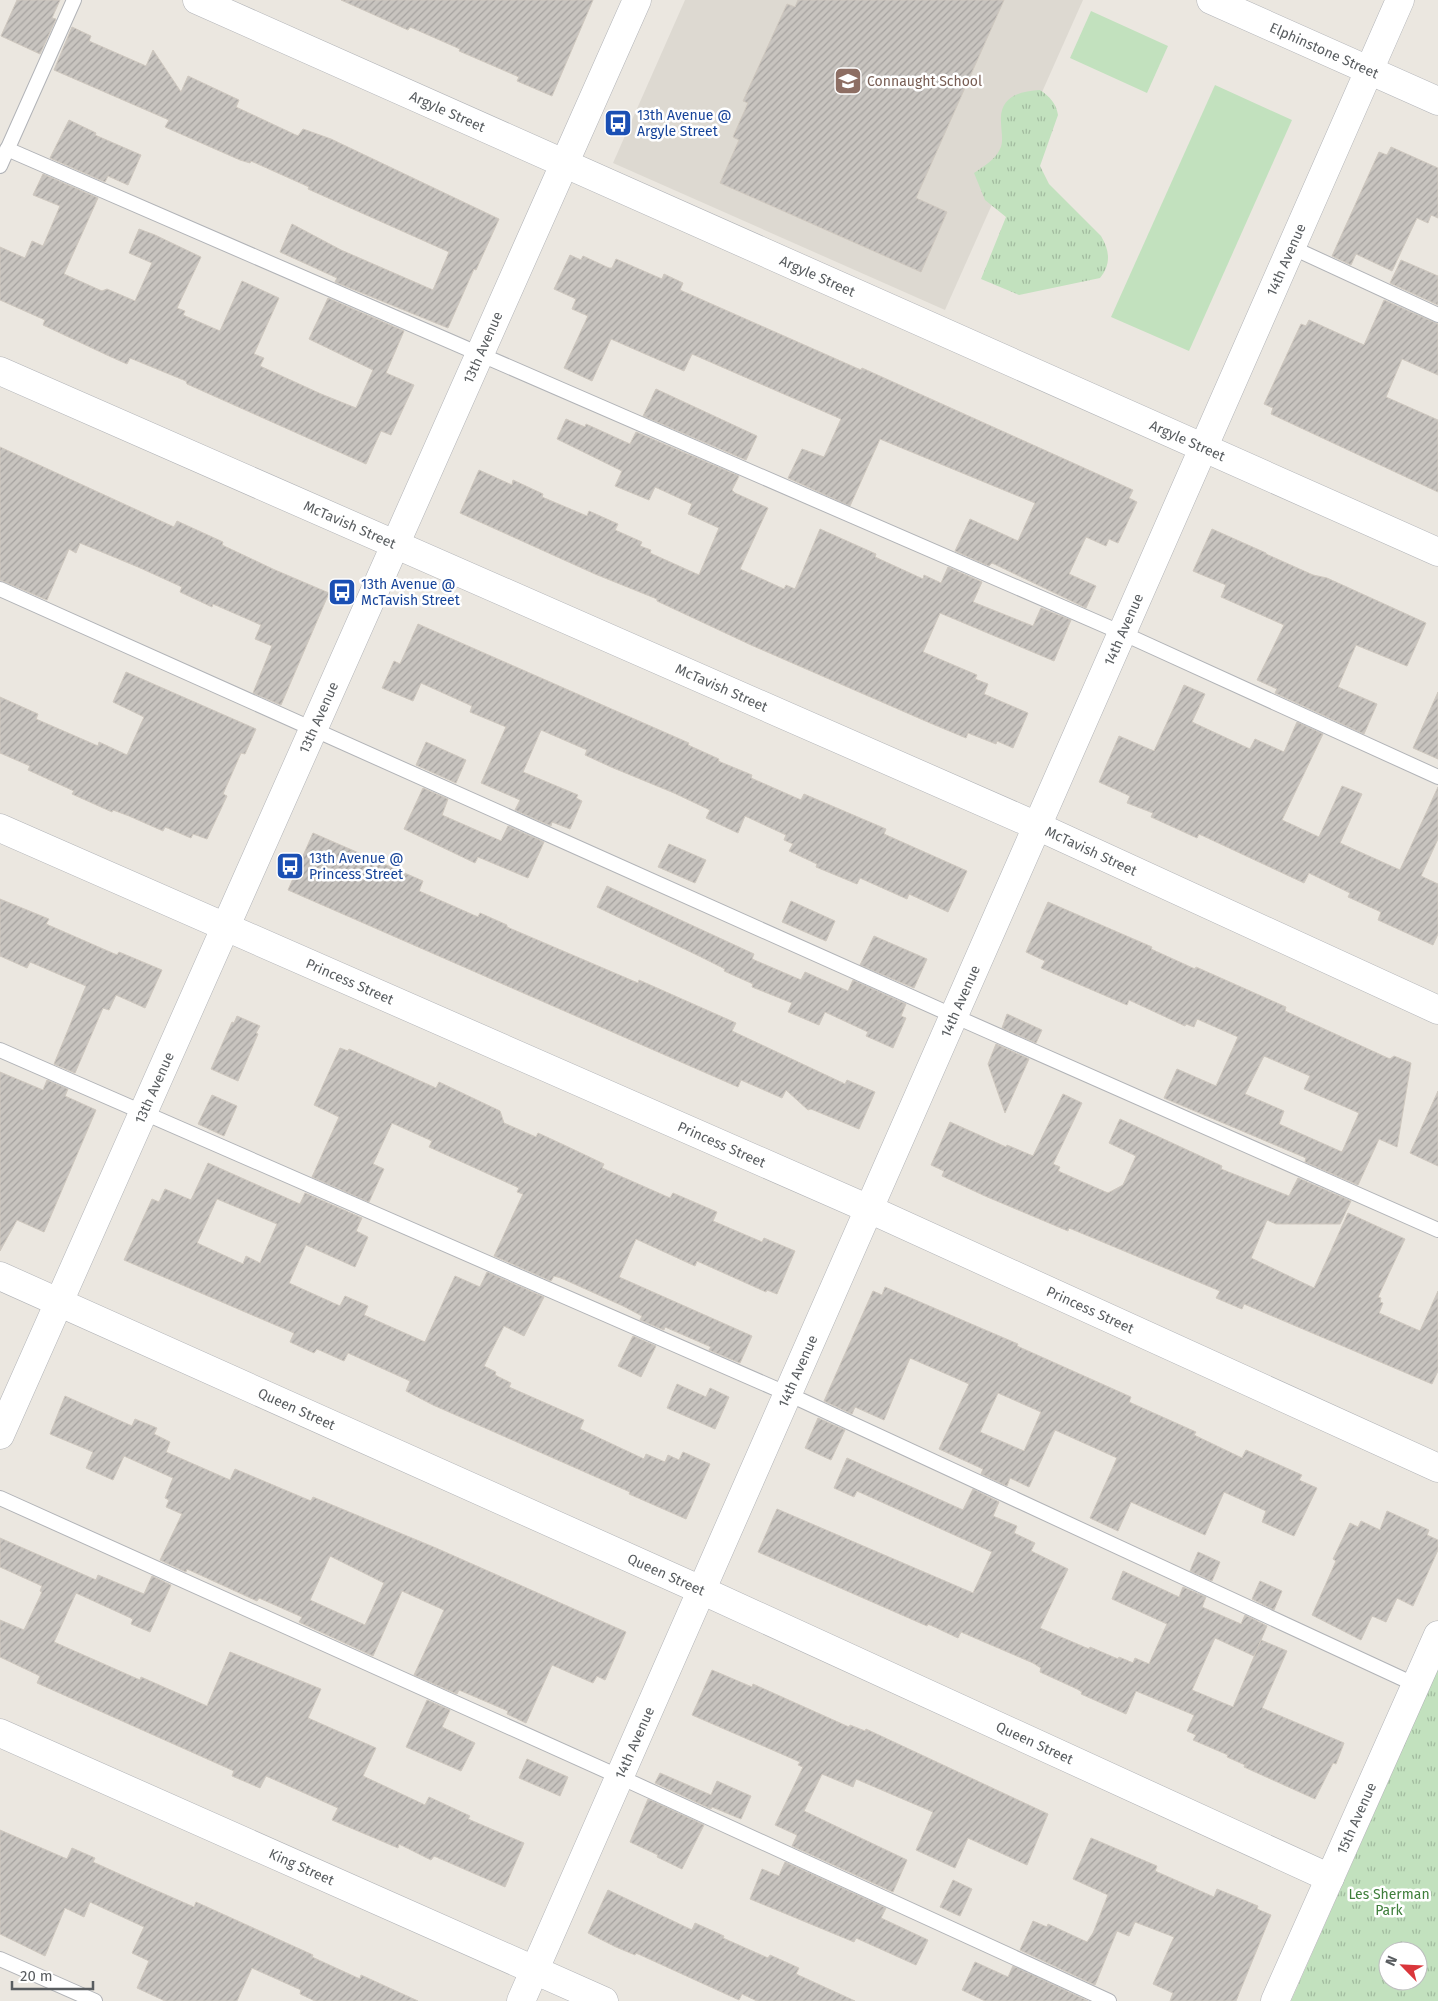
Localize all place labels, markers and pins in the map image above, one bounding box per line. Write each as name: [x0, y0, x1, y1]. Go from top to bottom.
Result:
school or university icon: Connaught School: [833, 66, 863, 96]
place label: Connaught School: [867, 73, 982, 90]
place label: 13th Avenue @ Argyle Street: [637, 107, 731, 140]
bus stop icon: 13th Avenue @ Argyle Street: [603, 108, 633, 138]
place label: 13th Avenue @ McTavish Street: [361, 576, 461, 609]
bus stop icon: 13th Avenue @ McTavish Street: [327, 577, 357, 607]
place label: 13th Avenue @ Princess Street: [309, 850, 404, 883]
bus stop icon: 13th Avenue @ Princess Street: [275, 851, 305, 881]

